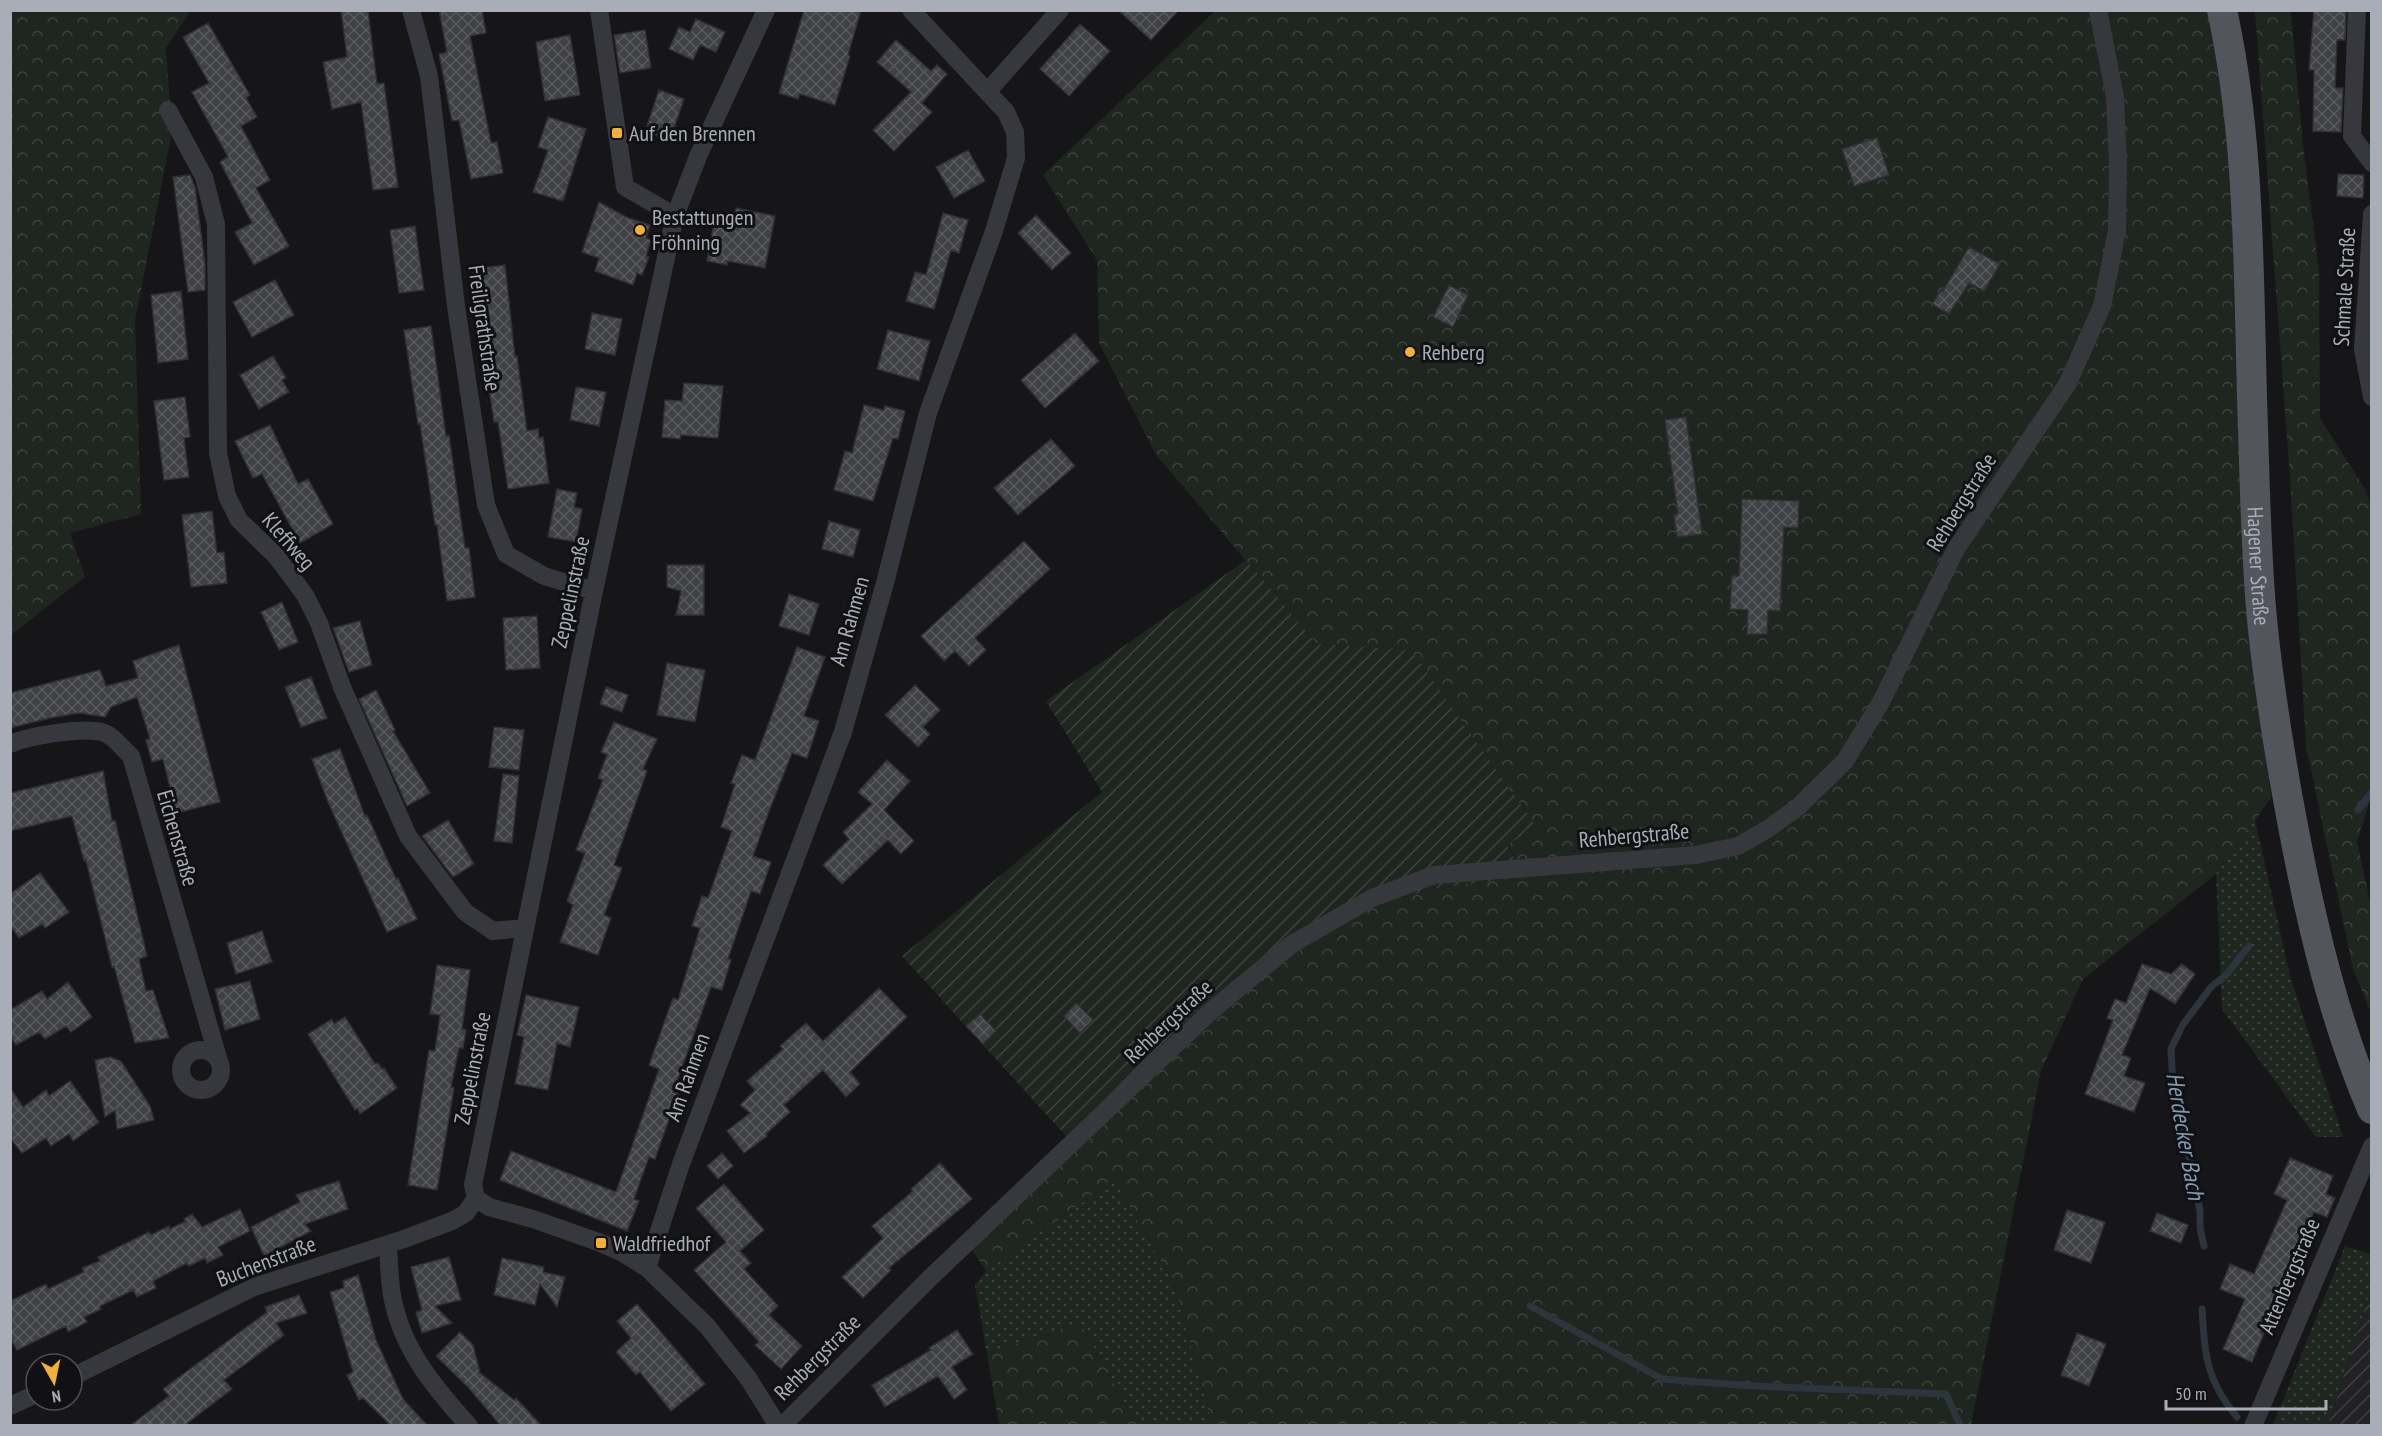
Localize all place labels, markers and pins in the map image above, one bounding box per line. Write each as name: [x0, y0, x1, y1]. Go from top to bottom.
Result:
place label: Auf den Brennen: [629, 119, 756, 147]
marker: Auf den Brennen: [610, 126, 624, 140]
place label: Bestattungen Fröhning: [652, 203, 753, 256]
marker: Bestattungen Fröhning: [633, 223, 647, 237]
place label: Rehberg: [1422, 338, 1485, 366]
marker: Rehberg: [1403, 345, 1417, 359]
place label: Waldfriedhof: [613, 1229, 712, 1257]
marker: Waldfriedhof: [594, 1236, 608, 1250]

